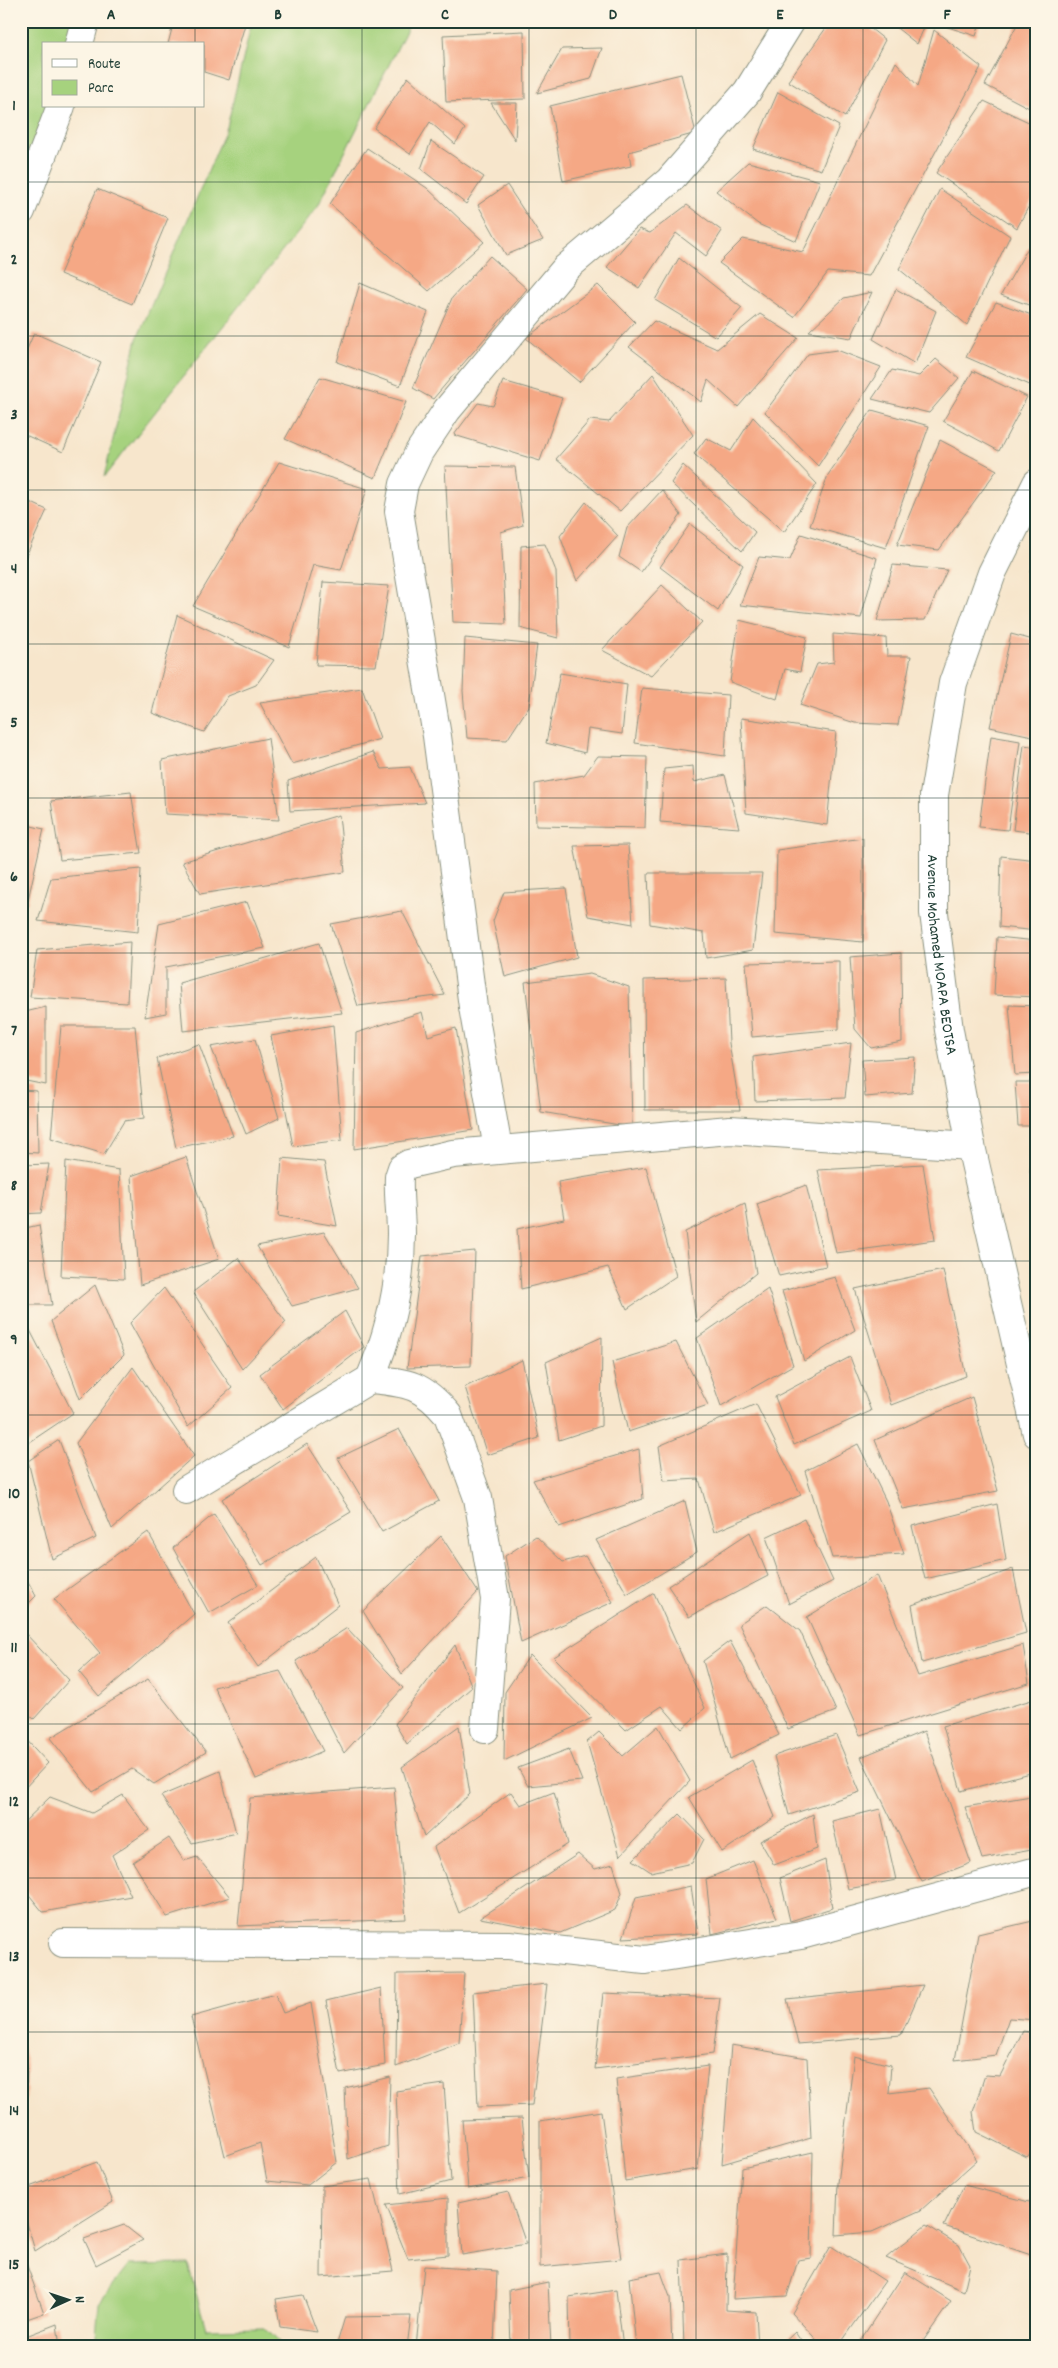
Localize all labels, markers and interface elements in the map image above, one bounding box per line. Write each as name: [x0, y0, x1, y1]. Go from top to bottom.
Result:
text: A: [107, 4, 116, 27]
text: B: [274, 4, 282, 27]
text: C: [441, 4, 449, 27]
text: D: [609, 4, 618, 27]
text: E: [776, 4, 784, 27]
text: F: [943, 4, 951, 27]
legend: [42, 42, 205, 108]
text: Route: [88, 54, 121, 76]
text: Parc: [88, 78, 113, 100]
text: 1: [12, 95, 16, 118]
text: 2: [11, 249, 18, 272]
text: 3: [10, 404, 18, 427]
text: 4: [11, 558, 17, 581]
text: 5: [10, 712, 18, 735]
street label: Avenue Mohamed MOAPA BEOTSA: [920, 854, 963, 1057]
text: 6: [10, 866, 18, 889]
text: 7: [11, 1020, 17, 1043]
text: 8: [11, 1175, 18, 1198]
text: 9: [10, 1329, 18, 1352]
text: 10: [8, 1483, 20, 1506]
text: 11: [10, 1637, 18, 1660]
text: 12: [9, 1791, 19, 1814]
text: 13: [9, 1946, 19, 1969]
text: 14: [9, 2100, 19, 2123]
text: 15: [9, 2254, 19, 2277]
north arrow: [42, 2276, 92, 2326]
text: N: [69, 2295, 89, 2303]

